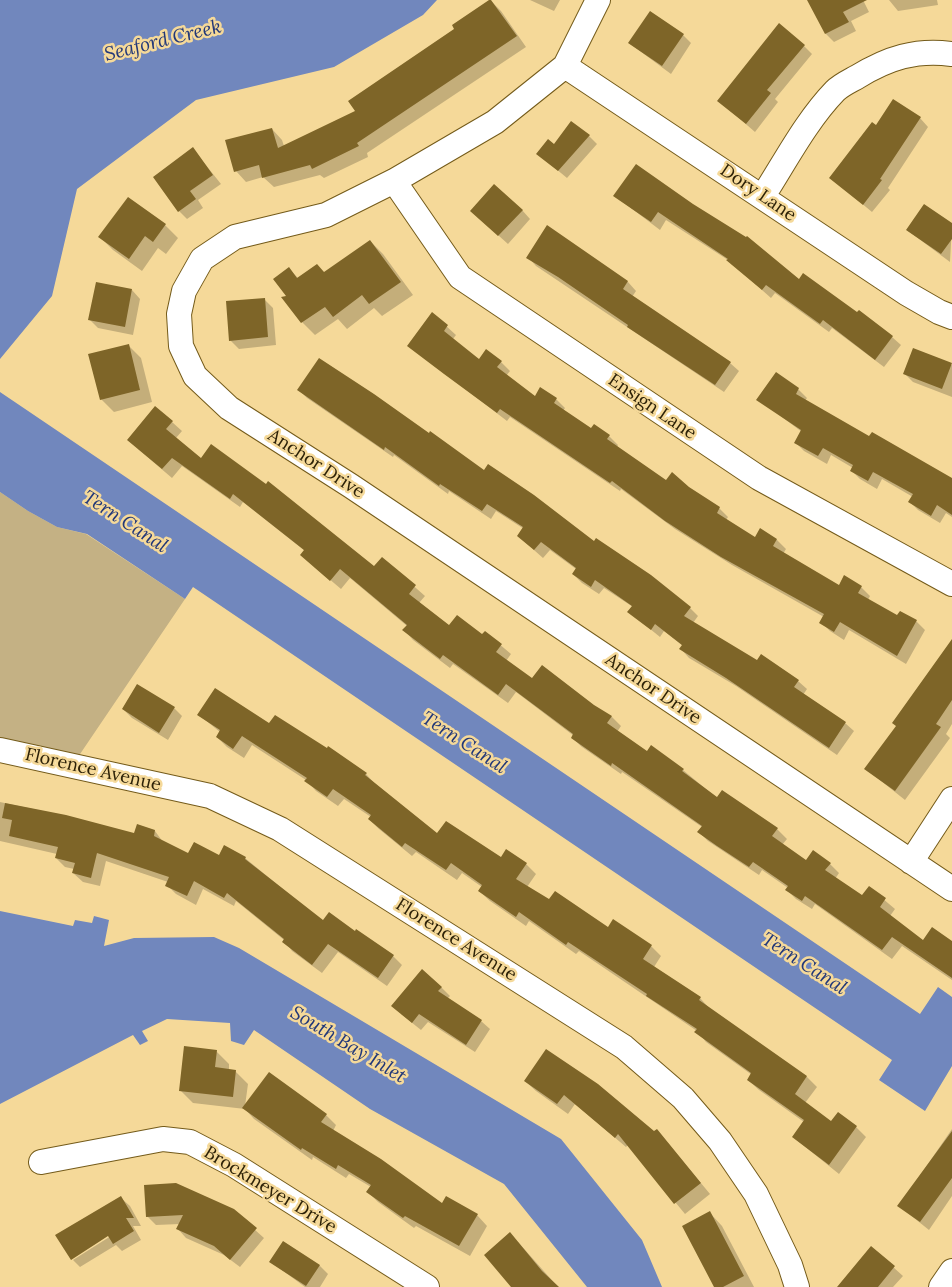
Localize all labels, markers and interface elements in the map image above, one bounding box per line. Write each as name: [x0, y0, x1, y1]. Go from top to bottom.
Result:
water label: Seaford Creek: [102, 15, 224, 67]
street label: Dory Lane: [716, 160, 800, 226]
street label: Ensign Lane: [604, 370, 700, 444]
street label: Anchor Drive: [264, 425, 368, 503]
water label: Tern Canal: [78, 486, 172, 558]
street label: Anchor Drive: [601, 649, 705, 729]
water label: Tern Canal: [417, 707, 511, 779]
street label: Florence Avenue: [23, 744, 163, 796]
street label: Florence Avenue: [391, 894, 521, 986]
water label: Tern Canal: [757, 928, 851, 1000]
water label: South Bay Inlet: [286, 1002, 410, 1088]
street label: Brockmeyer Drive: [200, 1142, 340, 1238]

